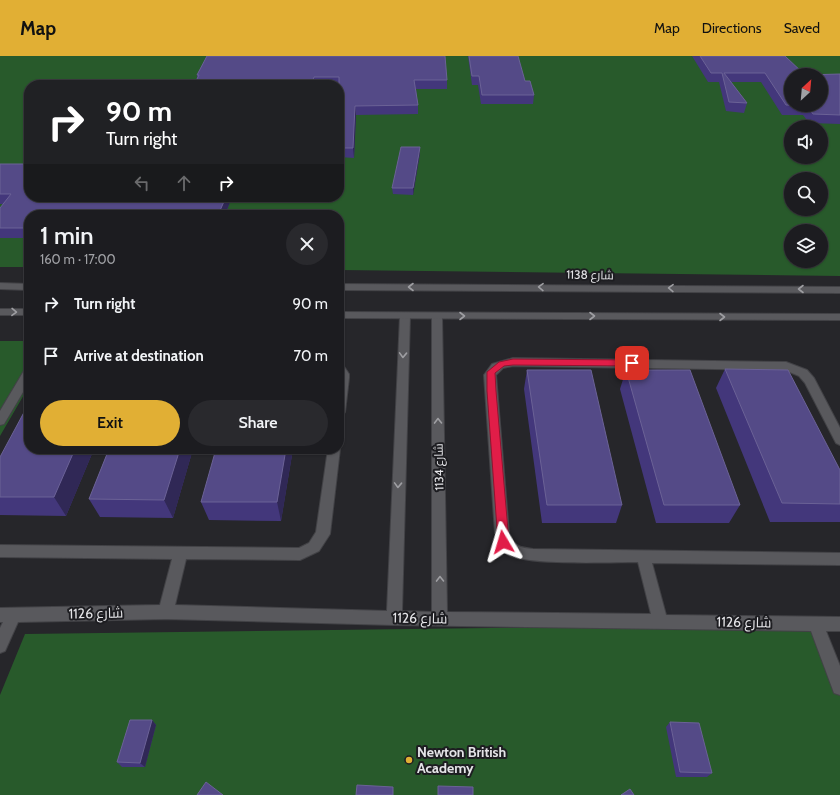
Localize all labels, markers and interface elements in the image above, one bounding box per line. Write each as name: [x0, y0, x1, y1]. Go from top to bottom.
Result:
text: Map: [20, 17, 56, 40]
text: Map: [654, 19, 680, 37]
text: Directions: [702, 19, 762, 37]
text: Saved: [784, 19, 820, 37]
north arrow: [784, 68, 828, 112]
map controls: [784, 68, 828, 268]
text: 90 m: [106, 94, 172, 128]
icon: right: [40, 96, 92, 148]
button: sound: [784, 120, 828, 164]
text: Turn right: [106, 128, 177, 150]
icon: left: [131, 172, 153, 194]
icon: ahead: [173, 172, 195, 194]
icon: right: [215, 172, 237, 194]
button: search: [784, 172, 828, 216]
text: 1 min: [40, 221, 94, 250]
button: close: [286, 223, 328, 265]
button: layers: [784, 224, 828, 268]
text: 160 m · 17:00: [40, 251, 116, 267]
street label: شارع 1138: [566, 267, 614, 283]
one-way arrow: [408, 283, 414, 291]
one-way arrow: [538, 283, 544, 291]
one-way arrow: [668, 284, 674, 292]
one-way arrow: [798, 285, 804, 293]
icon: right: [40, 293, 62, 315]
text: Turn right: [74, 295, 135, 313]
text: 90 m: [292, 295, 328, 313]
one-way arrow: [12, 308, 18, 316]
one-way arrow: [459, 312, 465, 320]
one-way arrow: [589, 312, 595, 320]
one-way arrow: [719, 313, 725, 321]
icon: arrive: [40, 345, 62, 367]
pin: [615, 346, 649, 380]
text: Arrive at destination: [74, 347, 204, 365]
text: 70 m: [294, 347, 328, 365]
one-way arrow: [399, 352, 408, 358]
icon: arrive: [621, 352, 643, 374]
button: Exit: [40, 400, 180, 446]
button: Share: [188, 400, 328, 446]
one-way arrow: [434, 418, 442, 424]
street label: شارع 1134: [431, 443, 447, 491]
one-way arrow: [394, 482, 403, 488]
position arrow: [482, 521, 524, 563]
one-way arrow: [436, 576, 444, 582]
street label: شارع 1126: [68, 604, 124, 622]
street label: شارع 1126: [392, 609, 448, 627]
street label: شارع 1126: [716, 613, 772, 631]
place label: Newton British Academy: [417, 743, 506, 777]
marker: Newton British Academy: [404, 755, 414, 765]

